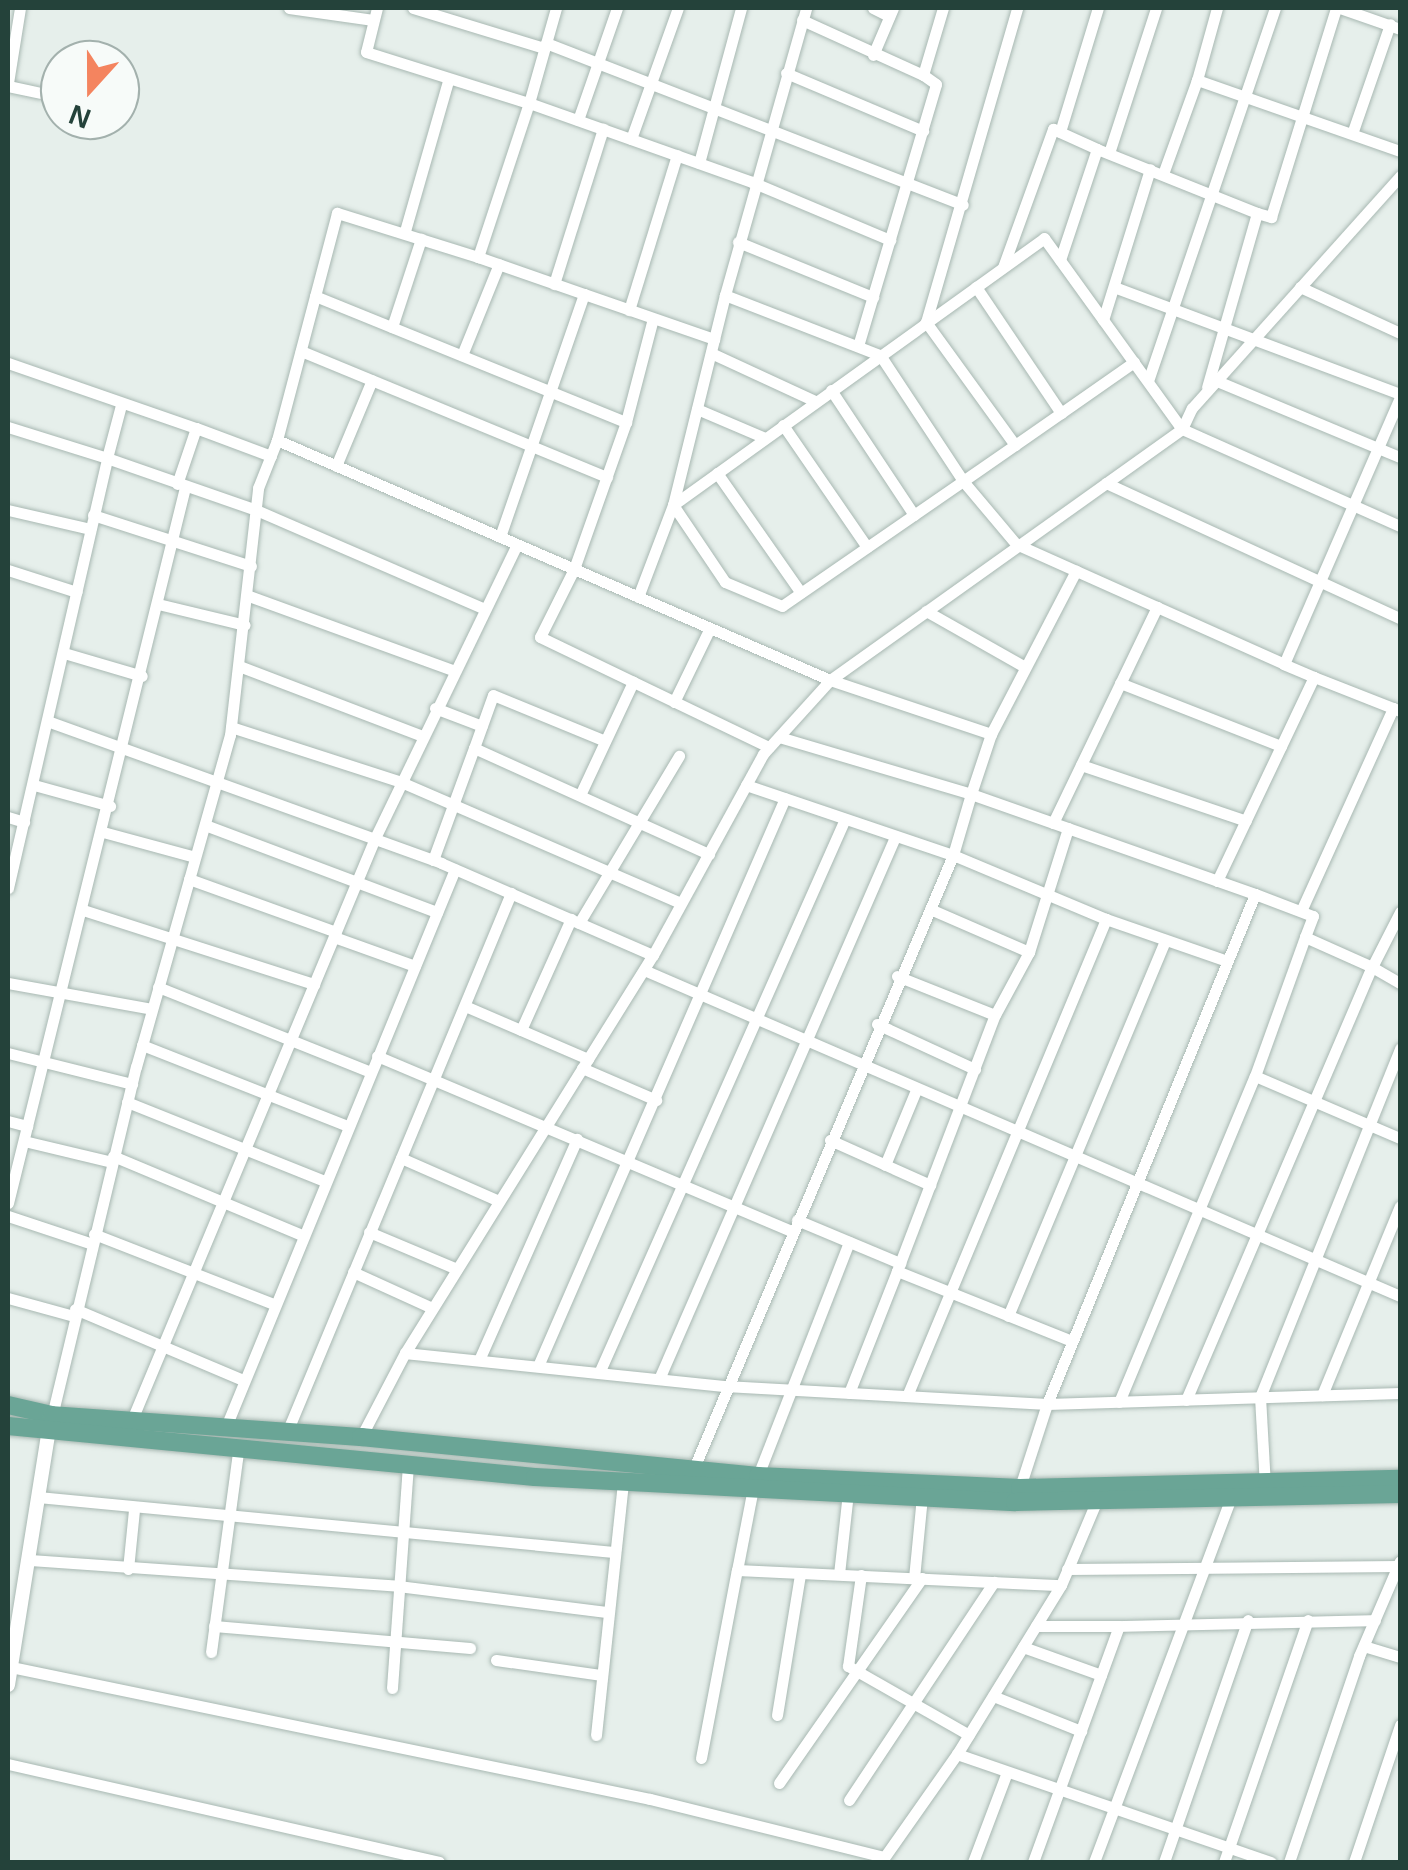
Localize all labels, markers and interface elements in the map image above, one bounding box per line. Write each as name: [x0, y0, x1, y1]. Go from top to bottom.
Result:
north arrow: [40, 40, 140, 140]
text: N: [65, 99, 95, 135]

